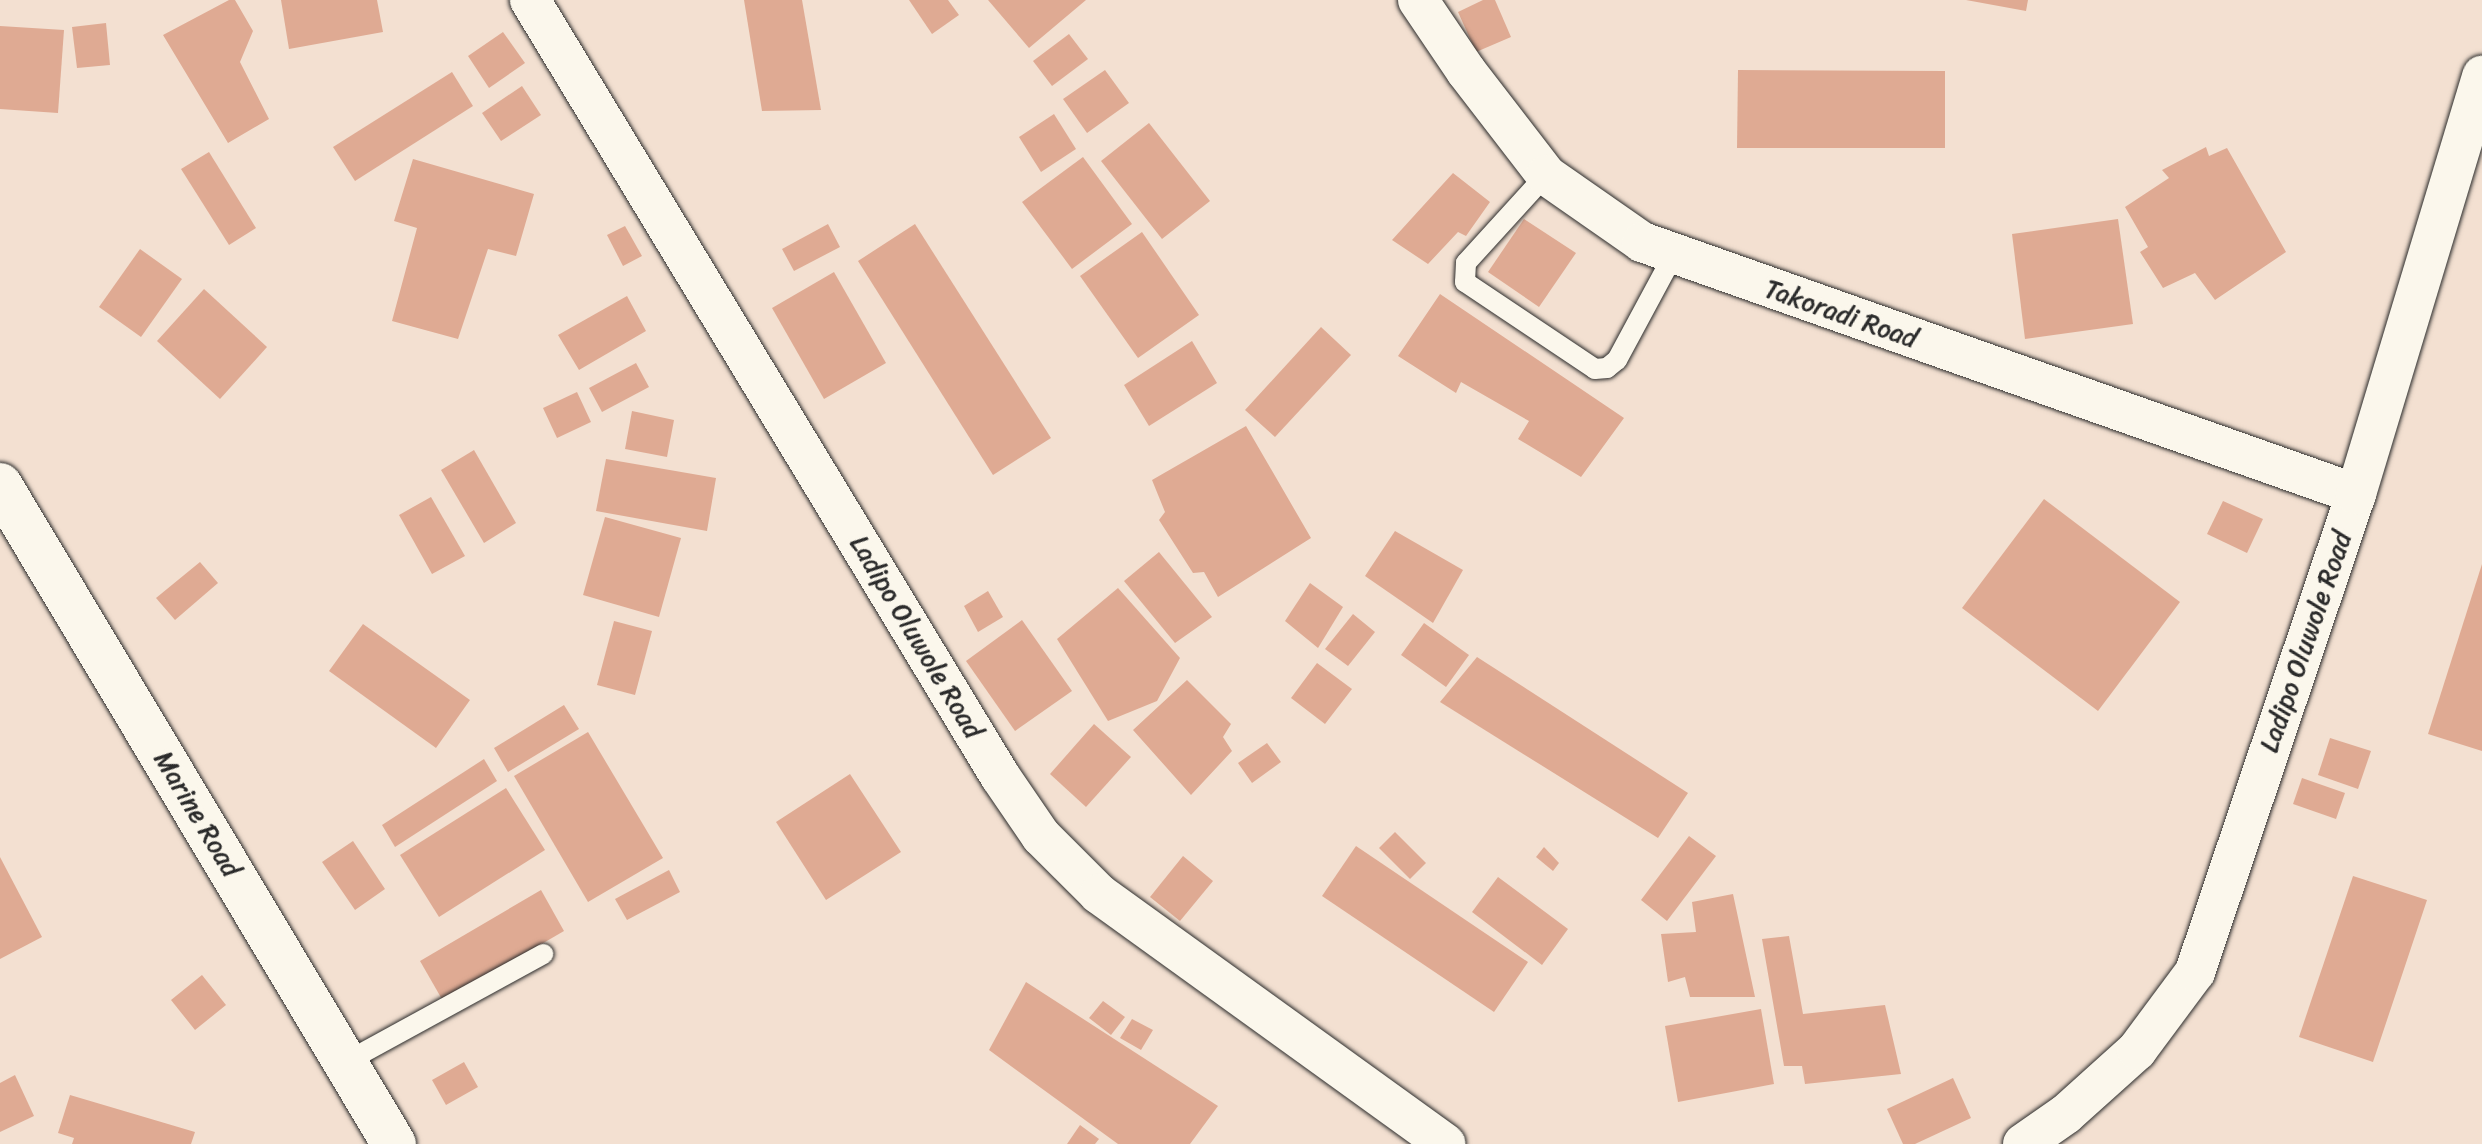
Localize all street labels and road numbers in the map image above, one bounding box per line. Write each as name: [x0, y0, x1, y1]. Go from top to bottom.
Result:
street label: Takoradi Road: [1761, 273, 1921, 355]
street label: Ladipo Oluwole Road: [2254, 528, 2358, 756]
street label: Ladipo Oluwole Road: [843, 530, 989, 744]
street label: Marine Road: [147, 745, 247, 883]

